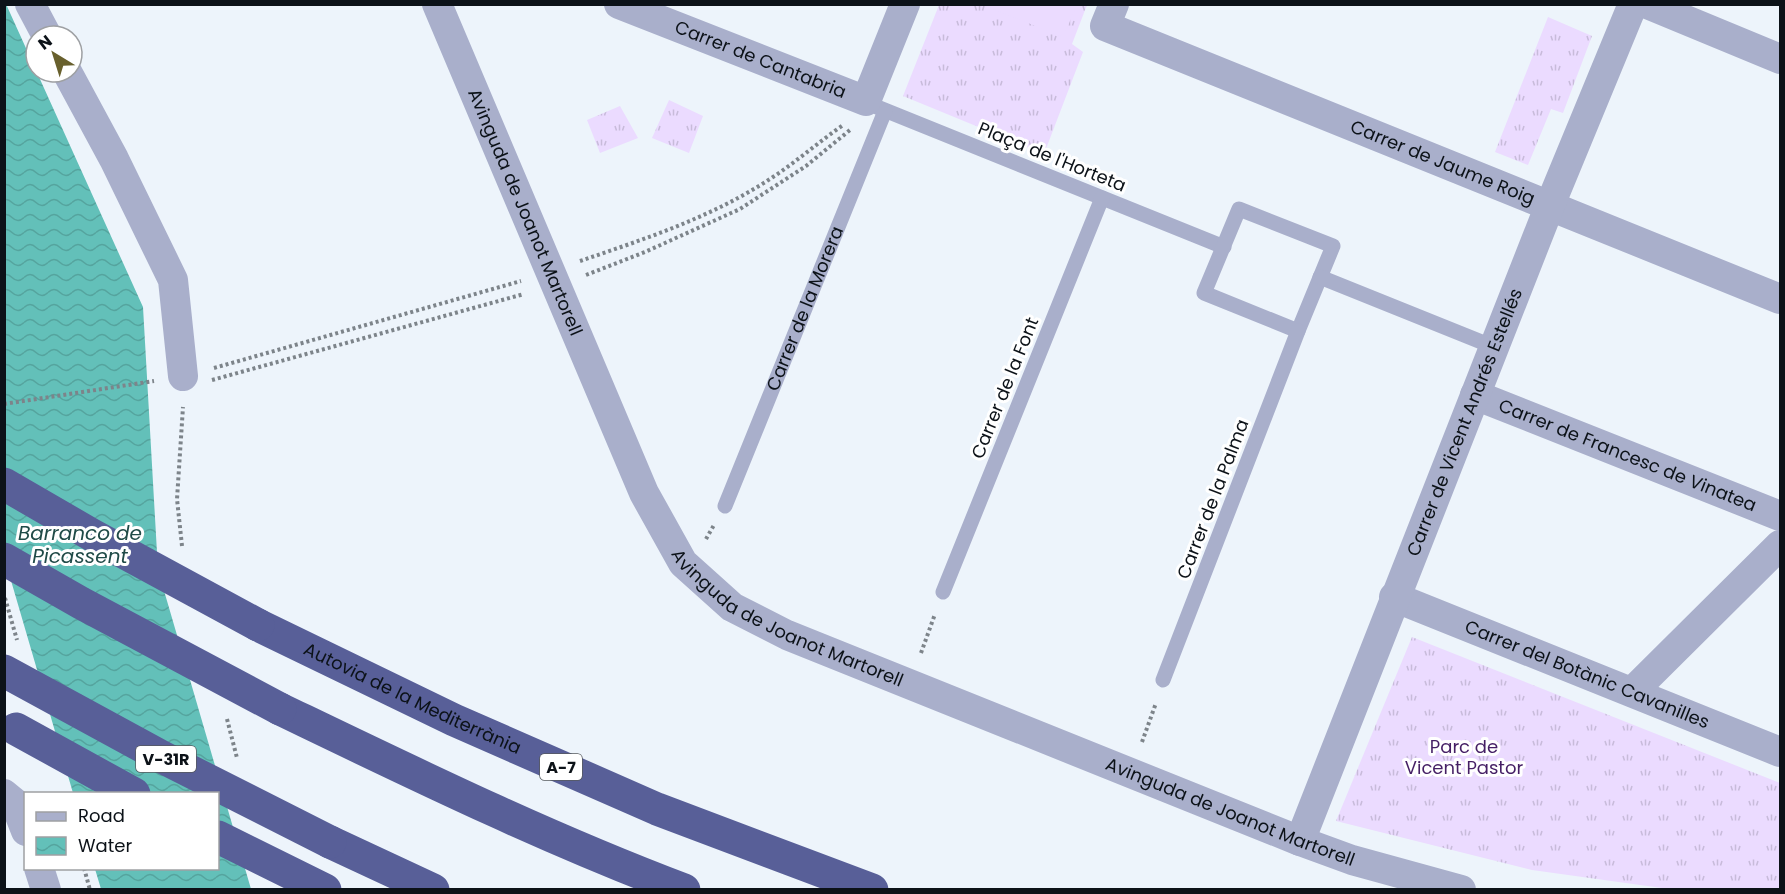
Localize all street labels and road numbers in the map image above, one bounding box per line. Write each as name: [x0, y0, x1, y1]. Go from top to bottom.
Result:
street label: Carrer de Cantabria: [671, 14, 850, 104]
street label: Avinguda de Joanot Martorell: [462, 84, 589, 339]
street label: Carrer de Jaume Roig: [1347, 114, 1539, 211]
street label: Plaça de l'Horteta: [975, 115, 1130, 198]
street label: Carrer de la Morera: [760, 222, 849, 394]
street label: Carrer de Vicent Andrés Estellés: [1400, 284, 1528, 560]
street label: Carrer de la Font: [965, 313, 1044, 462]
street label: Carrer de Francesc de Vinatea: [1495, 393, 1760, 517]
street label: Carrer de la Palma: [1171, 415, 1255, 582]
street label: Avinguda de Joanot Martorell: [666, 544, 907, 692]
street label: Carrer del Botànic Cavanilles: [1461, 614, 1713, 734]
street label: Autovia de la Mediterrània: [300, 636, 525, 760]
road number: V-31R: [136, 746, 196, 772]
street label: Avinguda de Joanot Martorell: [1102, 751, 1359, 872]
road number: A-7: [540, 754, 582, 780]

